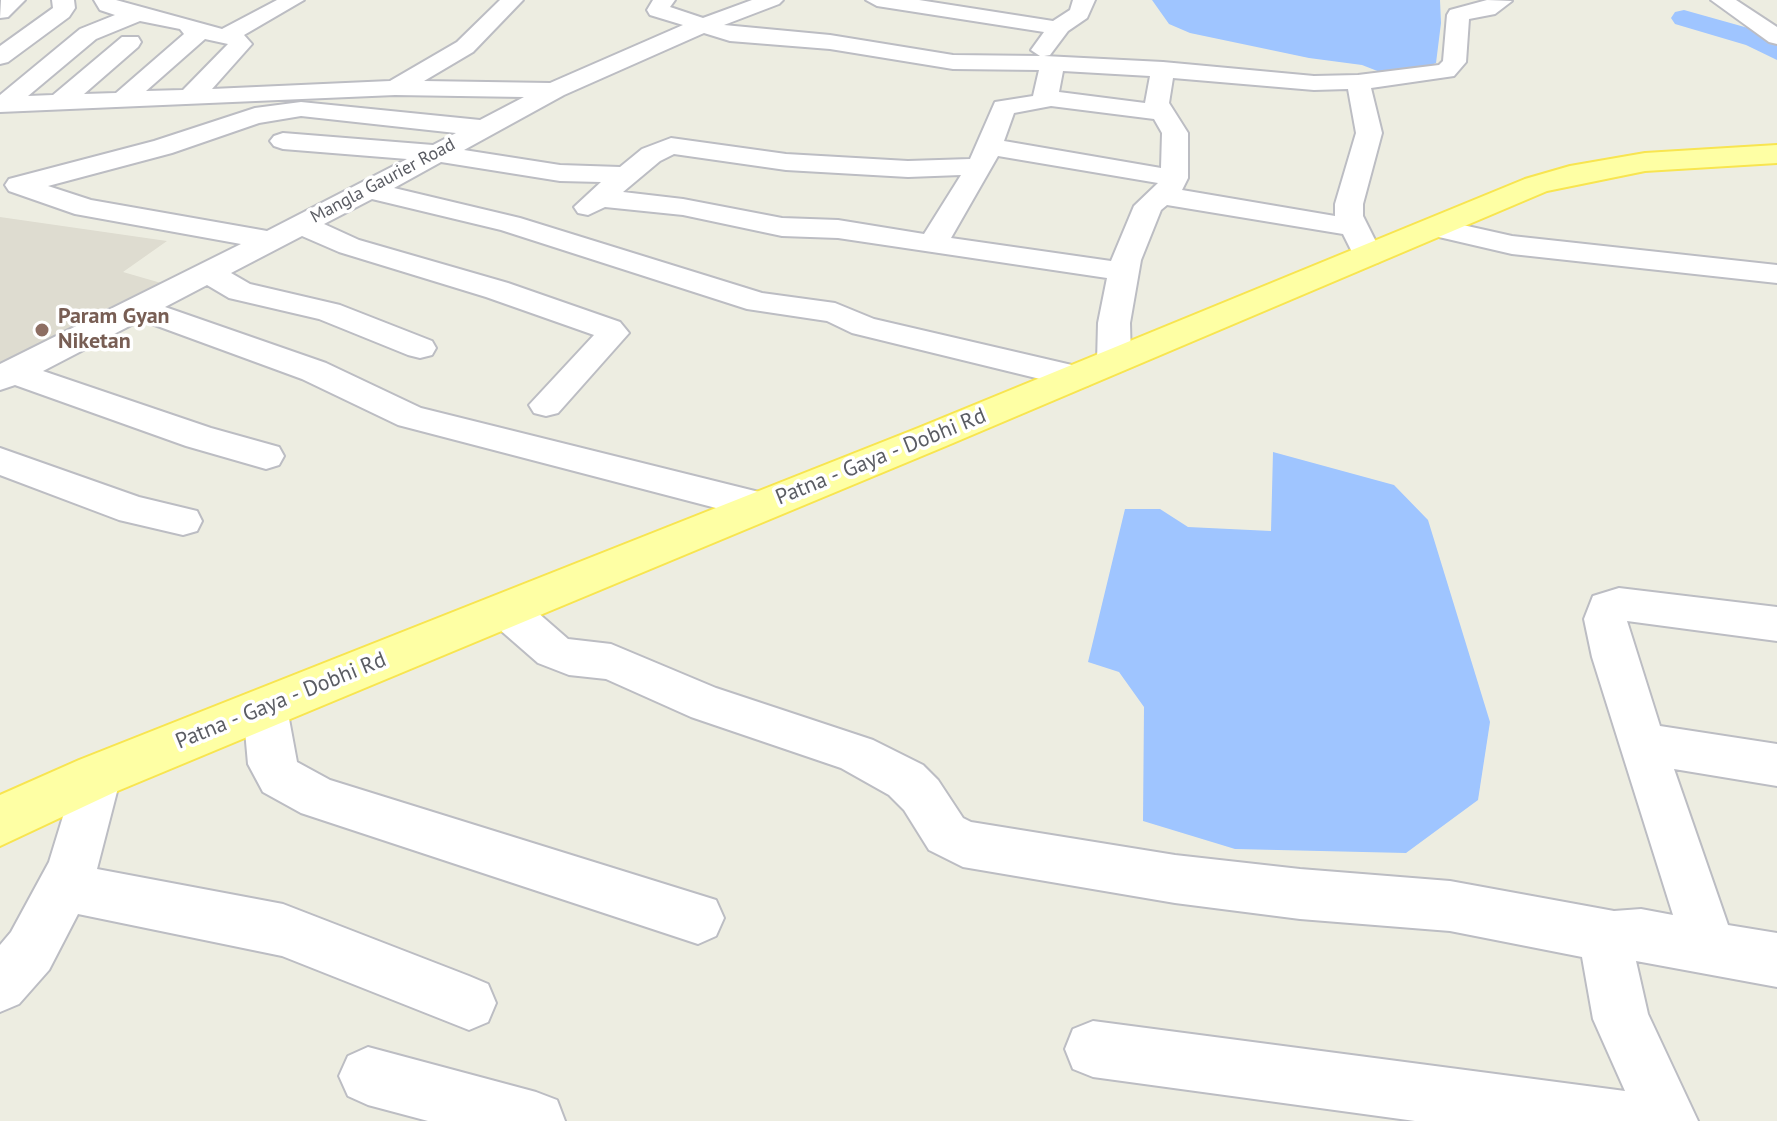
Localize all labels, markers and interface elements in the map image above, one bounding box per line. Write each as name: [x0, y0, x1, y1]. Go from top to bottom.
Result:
street label: Mangla Gaurier Road: [307, 134, 459, 228]
place label: Param Gyan Niketan: [58, 304, 170, 356]
marker: Param Gyan Niketan: [33, 321, 51, 339]
street label: Patna - Gaya - Dobhi Rd: [772, 403, 990, 511]
street label: Patna - Gaya - Dobhi Rd: [172, 647, 390, 755]

